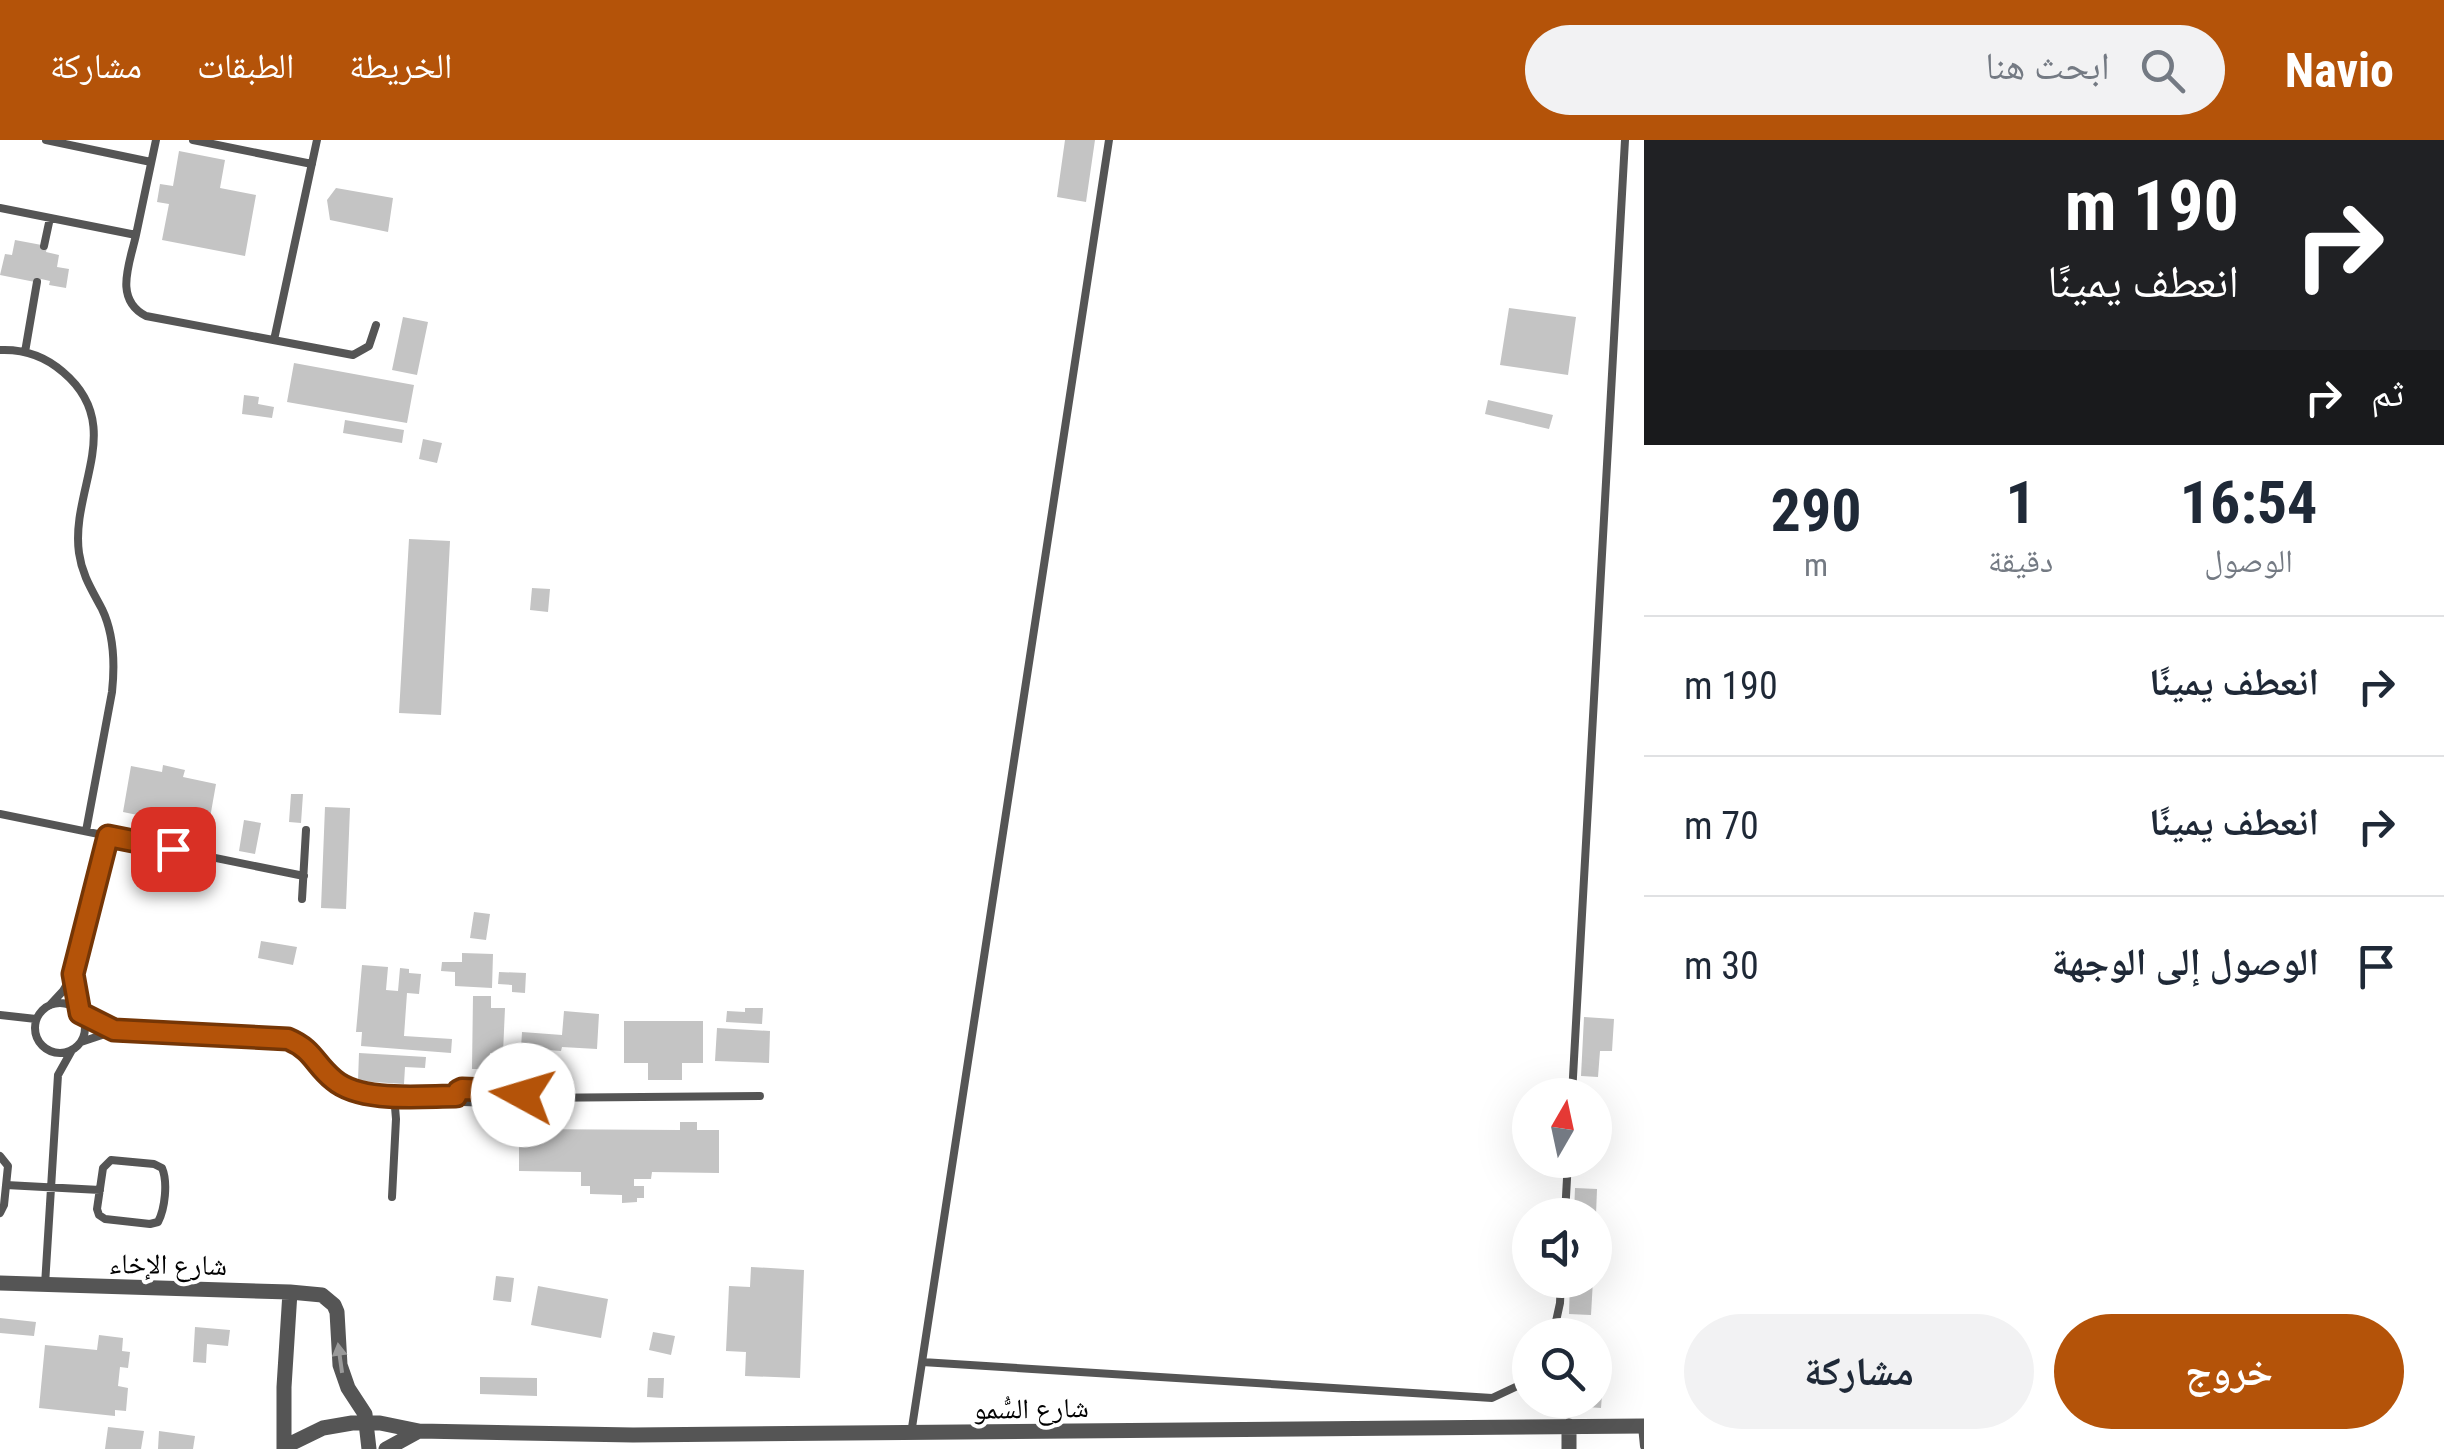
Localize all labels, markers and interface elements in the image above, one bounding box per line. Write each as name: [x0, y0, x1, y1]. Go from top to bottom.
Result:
search box: [1525, 25, 2225, 115]
text: Navio: [2285, 42, 2394, 99]
icon: search: [2135, 43, 2190, 98]
text: ابحث هنا: [1985, 44, 2110, 88]
text: مشاركة: [50, 46, 142, 87]
text: الطبقات: [197, 46, 294, 87]
text: الخريطة: [349, 46, 452, 87]
text: 190 m: [2065, 165, 2239, 247]
icon: right: [2274, 180, 2404, 310]
text: انعطف يمينًا: [2047, 255, 2239, 308]
icon: right: [2296, 370, 2351, 425]
text: ثم: [2371, 371, 2404, 415]
text: 1: [2005, 467, 2036, 538]
text: 16:54: [2180, 467, 2317, 538]
text: 290: [1771, 475, 1862, 546]
text: دقيقة: [1988, 542, 2053, 580]
text: الوصول: [2204, 542, 2293, 580]
text: m: [1804, 546, 1828, 584]
icon: right: [2349, 659, 2404, 714]
text: انعطف يمينًا: [2149, 660, 2319, 704]
text: 190 m: [1684, 664, 1778, 708]
icon: right: [2349, 799, 2404, 854]
text: انعطف يمينًا: [2149, 800, 2319, 844]
text: 70 m: [1684, 804, 1759, 848]
pin: [131, 807, 216, 892]
icon: arrive: [146, 822, 201, 877]
icon: arrive: [2349, 939, 2404, 994]
text: الوصول إلى الوجهة: [2052, 940, 2319, 984]
text: 30 m: [1684, 944, 1759, 988]
position arrow: [471, 1043, 575, 1147]
north arrow: [1512, 1078, 1612, 1178]
map controls: [1512, 1078, 1612, 1418]
button: sound: [1512, 1198, 1612, 1298]
street label: شارع الإخاء: [109, 1247, 227, 1283]
button: مشاركة: [1684, 1314, 2034, 1429]
button: خروج: [2054, 1314, 2404, 1429]
button: search: [1512, 1318, 1612, 1418]
one-way arrow: [332, 1342, 348, 1373]
street label: شارع السُّمو: [973, 1391, 1089, 1427]

